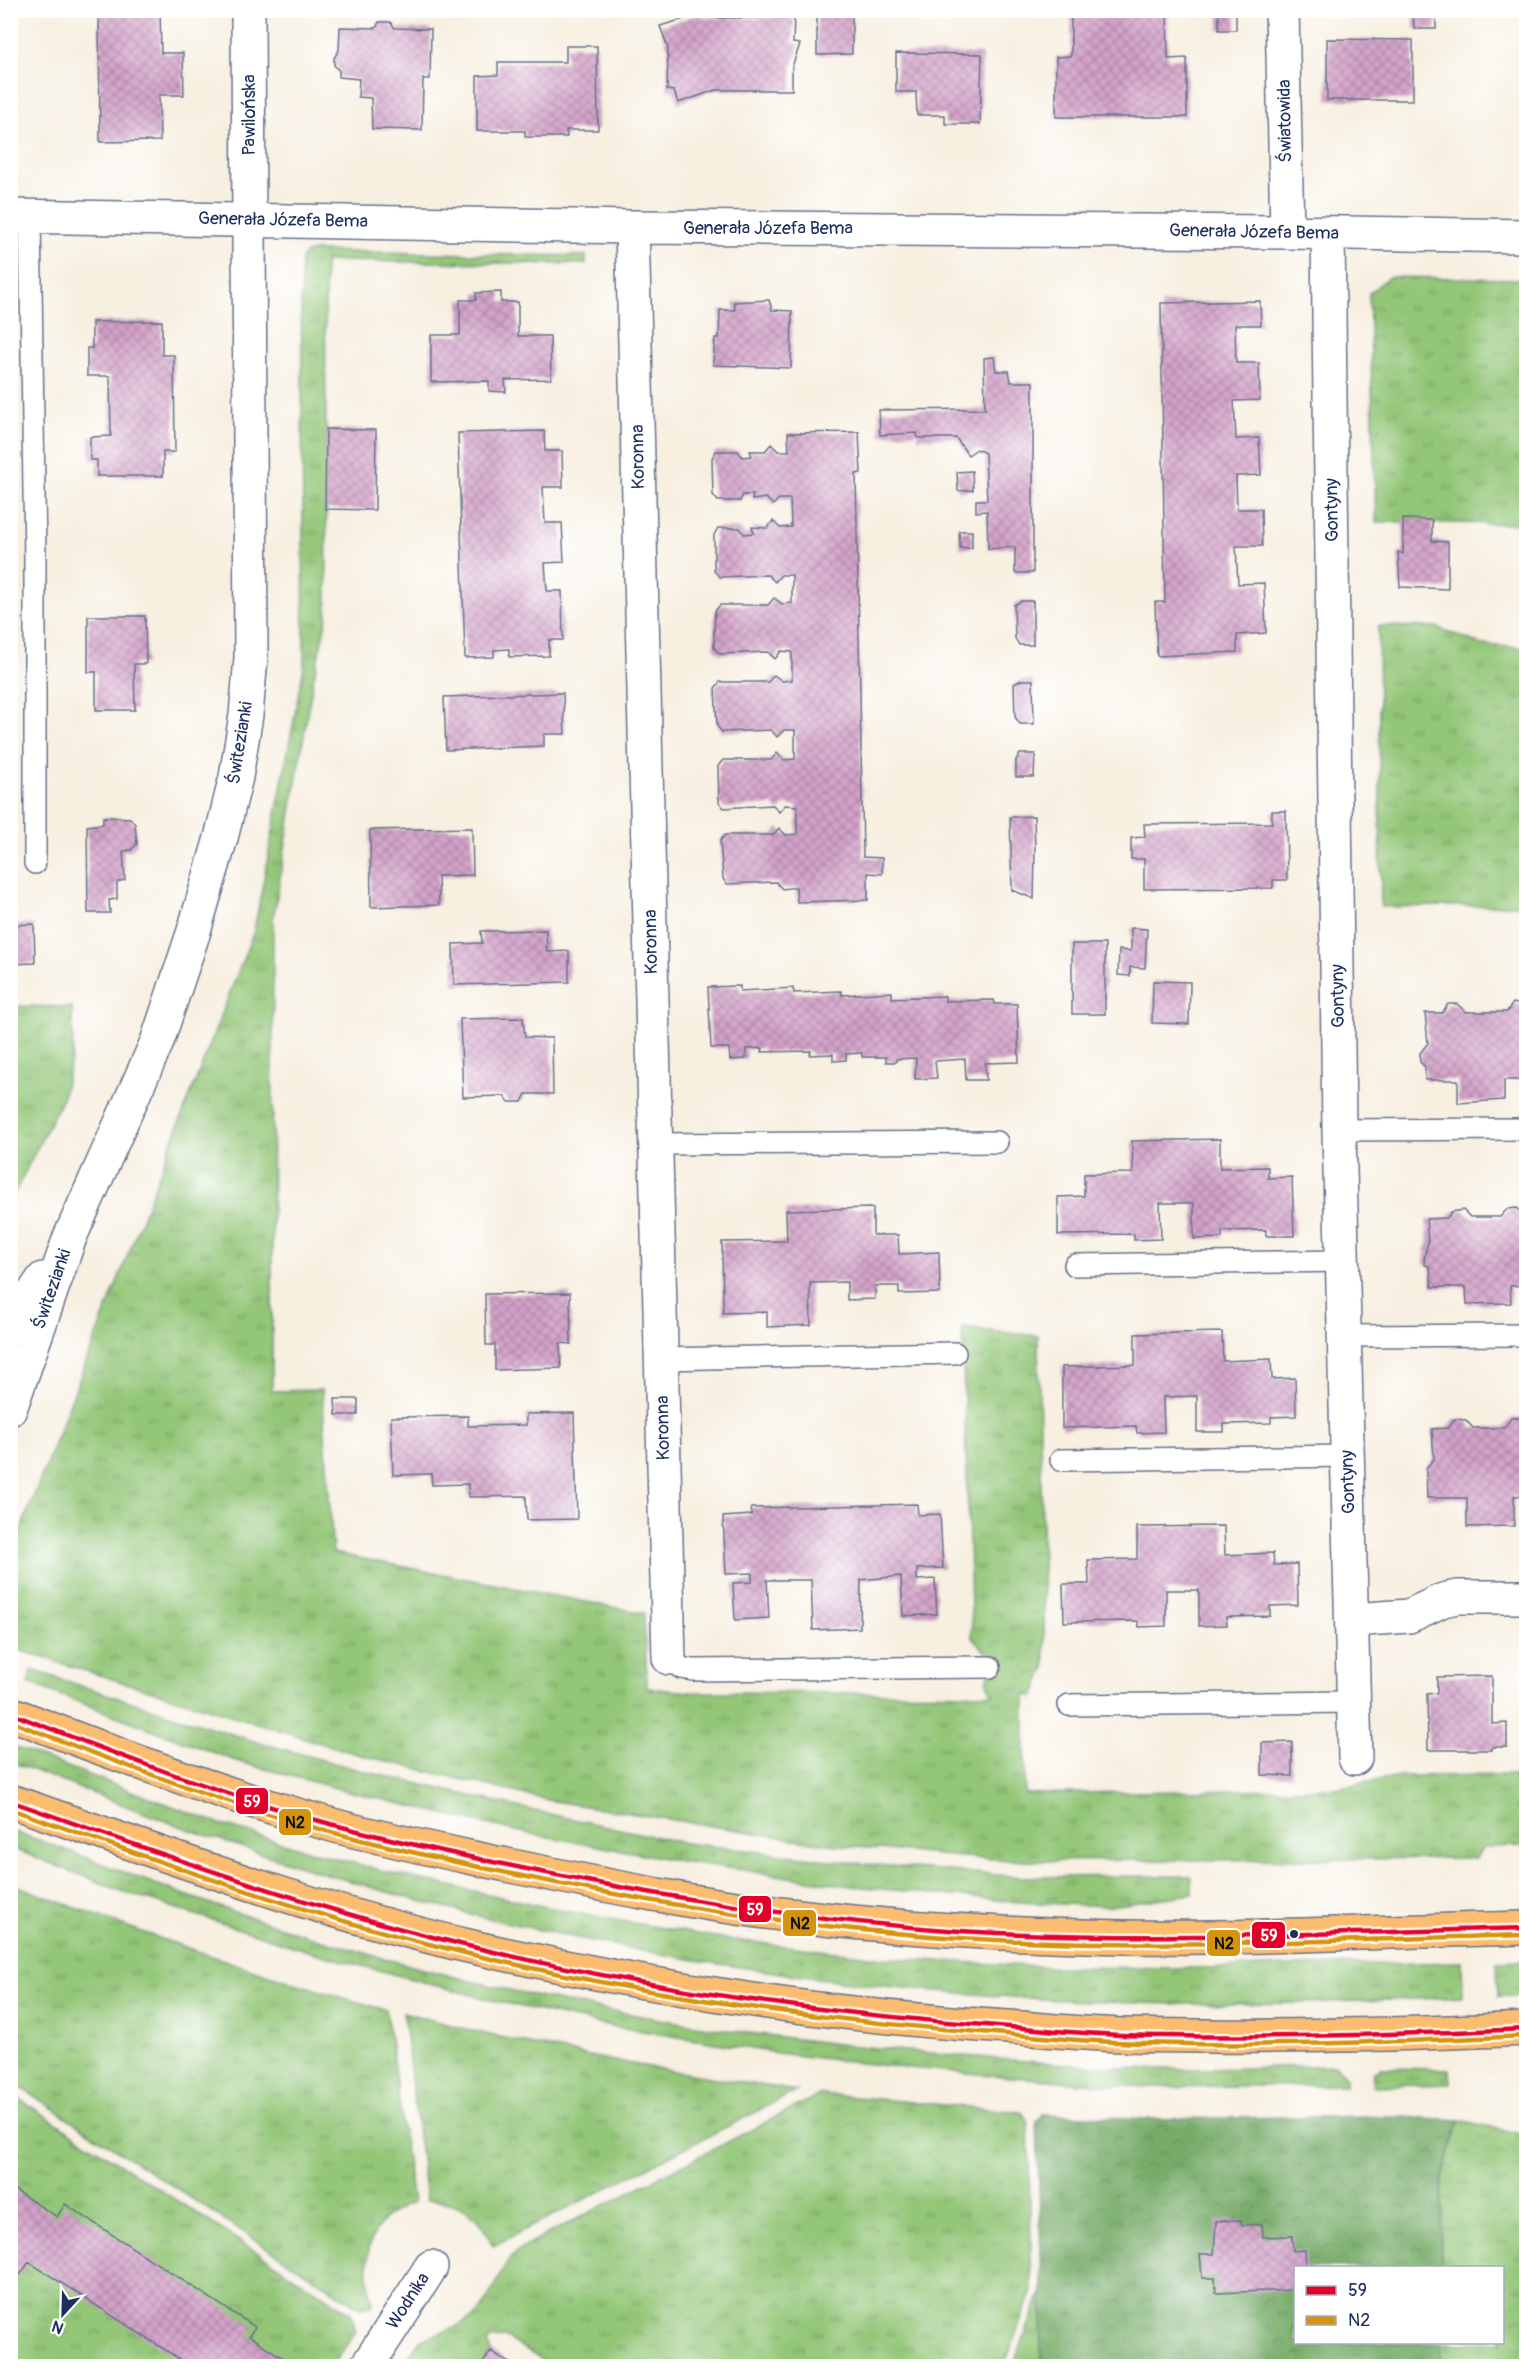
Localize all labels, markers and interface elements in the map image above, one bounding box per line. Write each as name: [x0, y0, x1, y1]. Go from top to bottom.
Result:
street label: Pawilońska: [238, 74, 261, 156]
street label: Światowida: [1273, 79, 1297, 163]
street label: Generała Józefa Bema: [198, 207, 368, 233]
street label: Generała Józefa Bema: [683, 217, 853, 240]
street label: Generała Józefa Bema: [1169, 219, 1339, 245]
street label: Koronna: [626, 424, 650, 490]
street label: Gontyny: [1320, 478, 1344, 542]
street label: Świtezianki: [222, 700, 258, 786]
street label: Koronna: [639, 909, 663, 975]
street label: Gontyny: [1326, 964, 1350, 1028]
street label: Świtezianki: [28, 1246, 76, 1332]
street label: Koronna: [651, 1395, 675, 1461]
street label: Gontyny: [1335, 1449, 1361, 1514]
line badge: 59: [235, 1787, 269, 1815]
text: 59: [244, 1792, 260, 1812]
line badge: N2: [278, 1808, 312, 1836]
text: N2: [285, 1813, 305, 1833]
line badge: 59: [738, 1895, 772, 1923]
text: 59: [747, 1900, 763, 1920]
line badge: N2: [782, 1909, 817, 1937]
text: N2: [790, 1914, 810, 1934]
line badge: 59: [1251, 1921, 1286, 1949]
text: 59: [1261, 1926, 1277, 1946]
unlabelled marker: [1288, 1928, 1300, 1940]
line badge: N2: [1206, 1929, 1241, 1957]
text: N2: [1214, 1934, 1234, 1954]
legend: [1294, 2266, 1504, 2344]
street label: Wodnika: [381, 2268, 435, 2334]
text: 59: [1348, 2279, 1367, 2302]
north arrow: [33, 2284, 93, 2344]
text: N2: [1348, 2309, 1370, 2332]
text: N: [49, 2316, 67, 2338]

